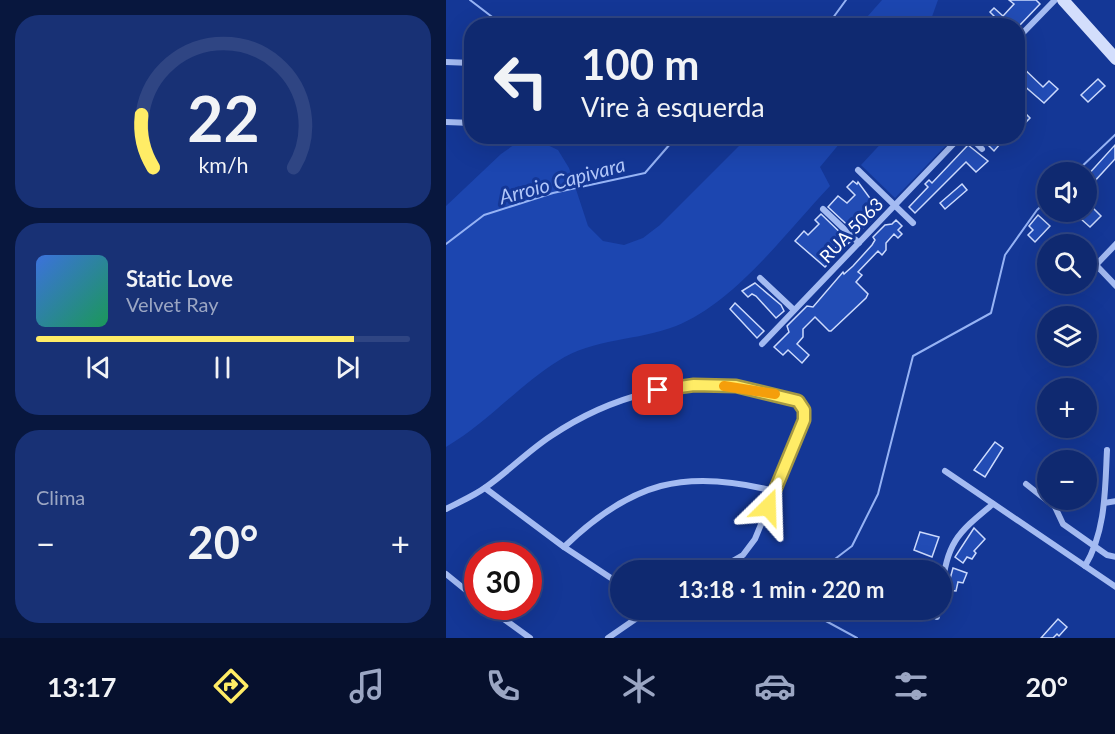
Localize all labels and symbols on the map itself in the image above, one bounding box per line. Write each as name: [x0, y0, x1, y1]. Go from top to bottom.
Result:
water label: Arroio Capivara: [495, 152, 628, 209]
street label: RUA 5063: [815, 193, 887, 267]
pin: [632, 364, 683, 415]
position arrow: [736, 475, 800, 539]
speed limit sign: 30: [464, 542, 542, 620]

